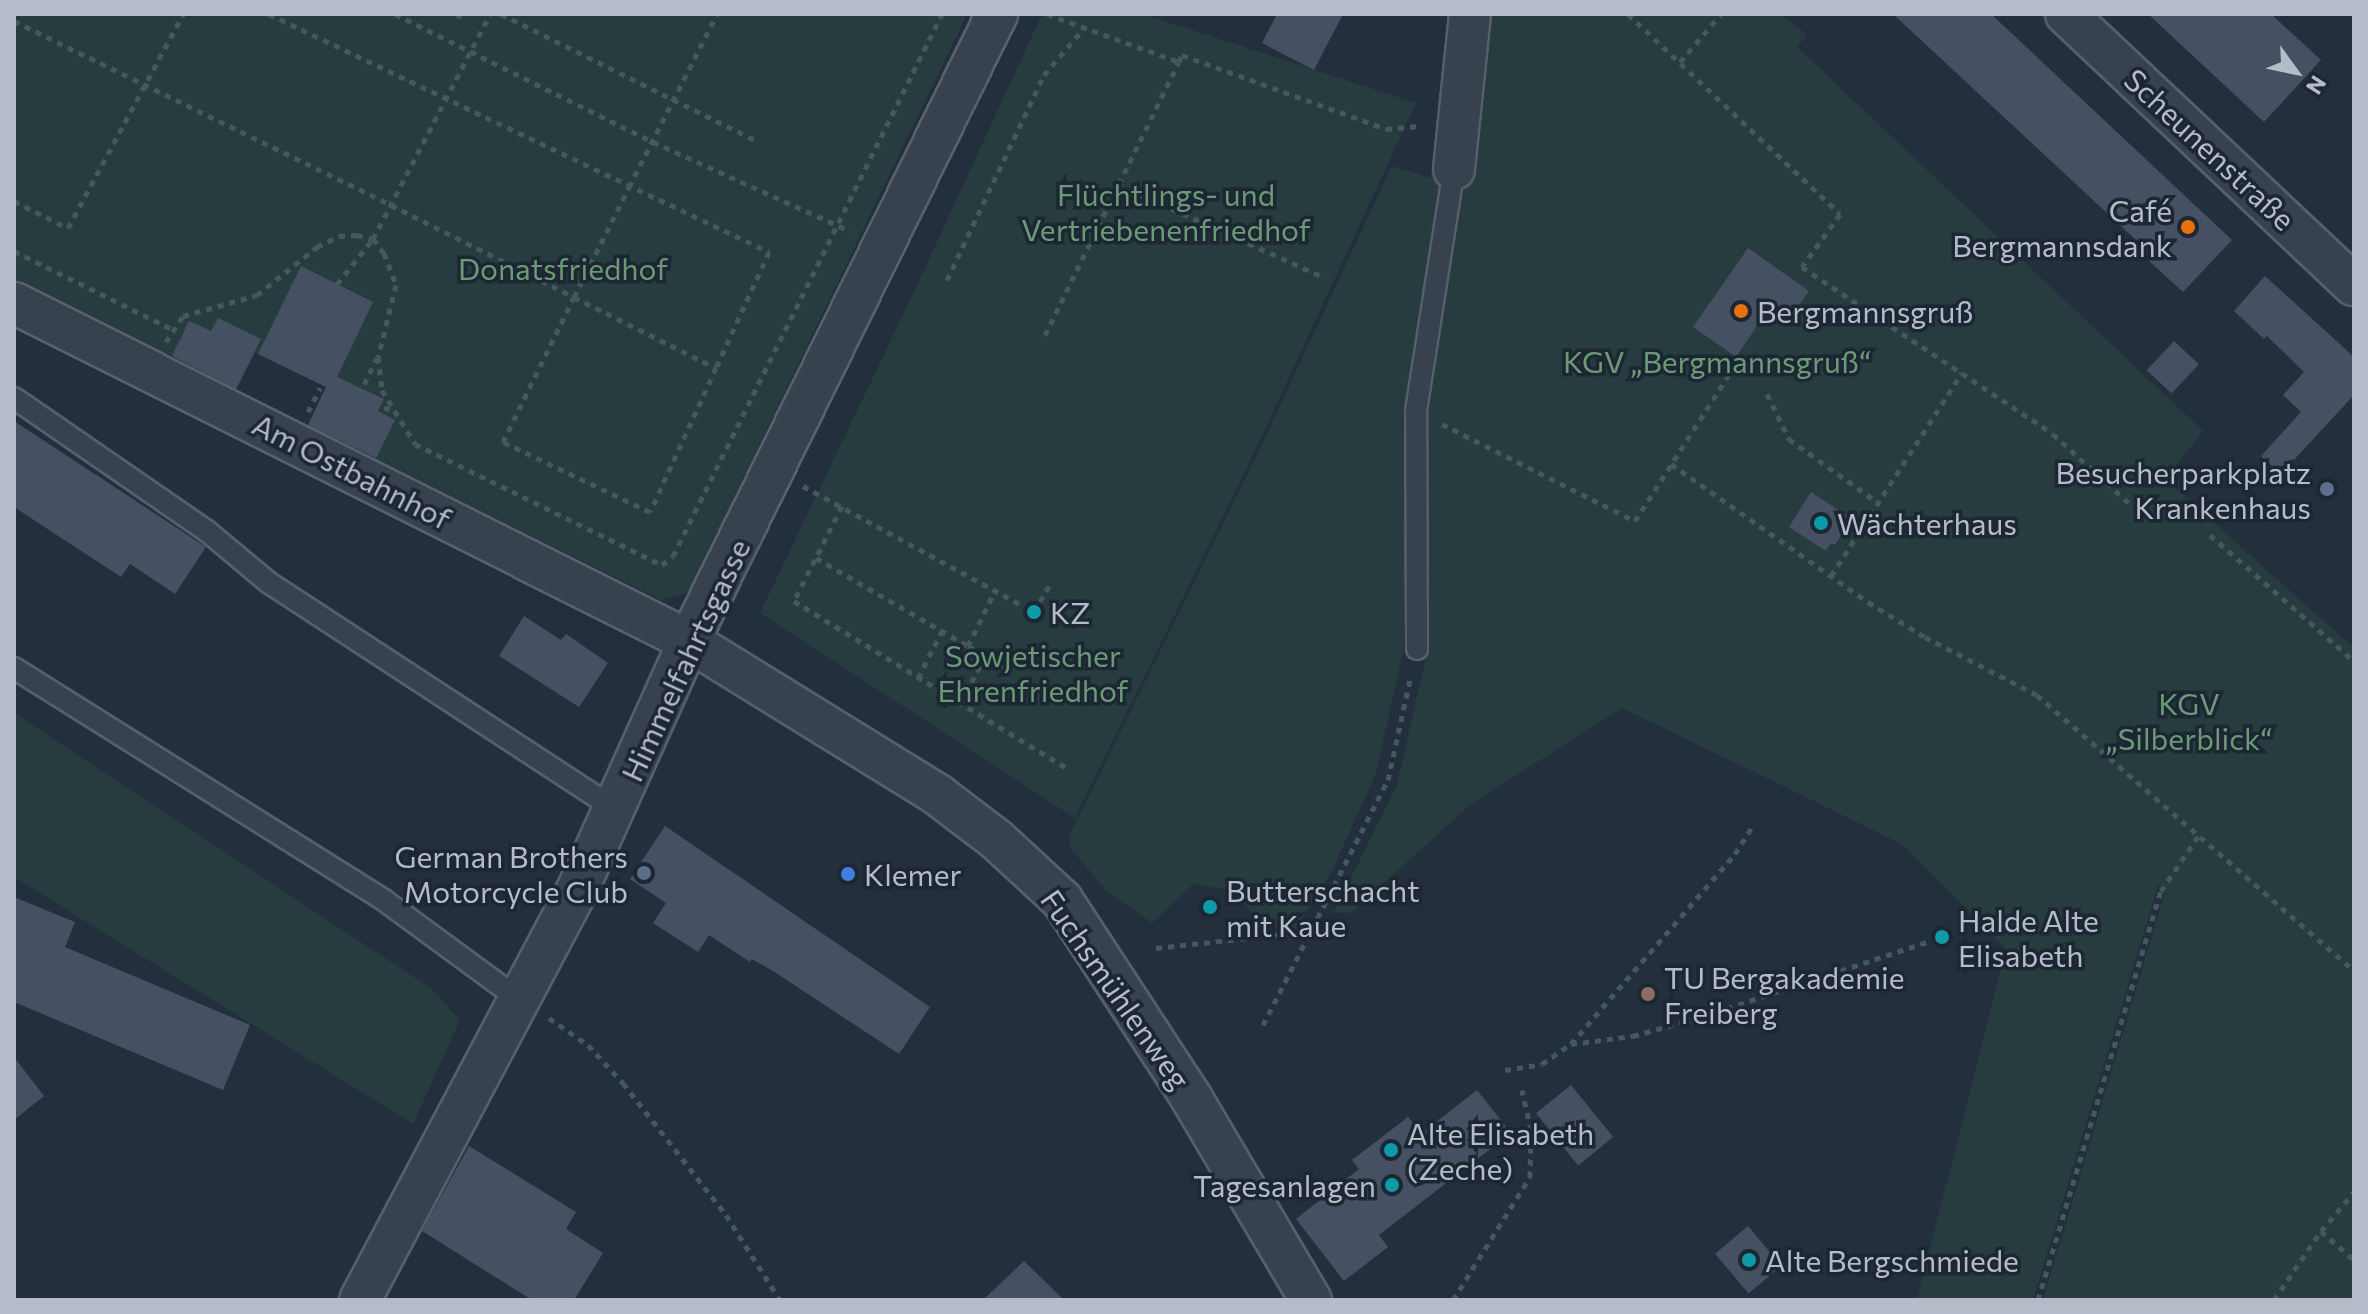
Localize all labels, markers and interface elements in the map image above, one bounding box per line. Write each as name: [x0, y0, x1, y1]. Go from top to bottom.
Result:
north arrow: [2256, 32, 2336, 112]
street label: Scheunenstraße: [2117, 61, 2303, 237]
text: N: [2301, 71, 2332, 100]
park label: Flüchtlings- und Vertriebenenfriedhof: [1021, 176, 1311, 246]
place label: Café Bergmannsdank: [1952, 192, 2172, 262]
marker: Café Bergmannsdank: [2179, 218, 2197, 236]
park label: Donatsfriedhof: [458, 250, 668, 286]
place label: Bergmannsgruß: [1757, 293, 1974, 329]
marker: Bergmannsgruß: [1732, 302, 1750, 320]
park label: KGV „Bergmannsgruß“: [1563, 343, 1871, 379]
street label: Am Ostbahnhof: [247, 406, 457, 536]
place label: Besucherparkplatz Krankenhaus: [2056, 454, 2311, 524]
marker: Besucherparkplatz Krankenhaus: [2318, 480, 2336, 498]
place label: Wächterhaus: [1837, 505, 2017, 541]
marker: Wächterhaus: [1812, 514, 1830, 532]
street label: Himmelfahrtsgasse: [613, 533, 757, 787]
place label: KZ: [1050, 594, 1090, 630]
marker: KZ: [1025, 603, 1043, 621]
park label: Sowjetischer Ehrenfriedhof: [938, 637, 1128, 708]
park label: KGV „Silberblick“: [2106, 685, 2272, 756]
place label: German Brothers Motorcycle Club: [394, 838, 628, 908]
place label: Klemer: [864, 856, 962, 892]
marker: German Brothers Motorcycle Club: [635, 864, 653, 882]
marker: Klemer: [839, 865, 857, 883]
place label: Butterschacht mit Kaue: [1226, 872, 1419, 942]
street label: Fuchsmühlenweg: [1034, 882, 1198, 1096]
marker: Butterschacht mit Kaue: [1201, 898, 1219, 916]
place label: Halde Alte Elisabeth: [1958, 902, 2099, 972]
marker: Halde Alte Elisabeth: [1933, 928, 1951, 946]
place label: TU Bergakademie Freiberg: [1664, 959, 1905, 1030]
marker: TU Bergakademie Freiberg: [1639, 985, 1657, 1003]
place label: Alte Elisabeth (Zeche): [1407, 1115, 1594, 1186]
marker: Alte Elisabeth (Zeche): [1382, 1141, 1400, 1159]
place label: Tagesanlagen: [1193, 1167, 1376, 1203]
marker: Tagesanlagen: [1383, 1176, 1401, 1194]
place label: Alte Bergschmiede: [1765, 1242, 2019, 1278]
marker: Alte Bergschmiede: [1740, 1251, 1758, 1269]

